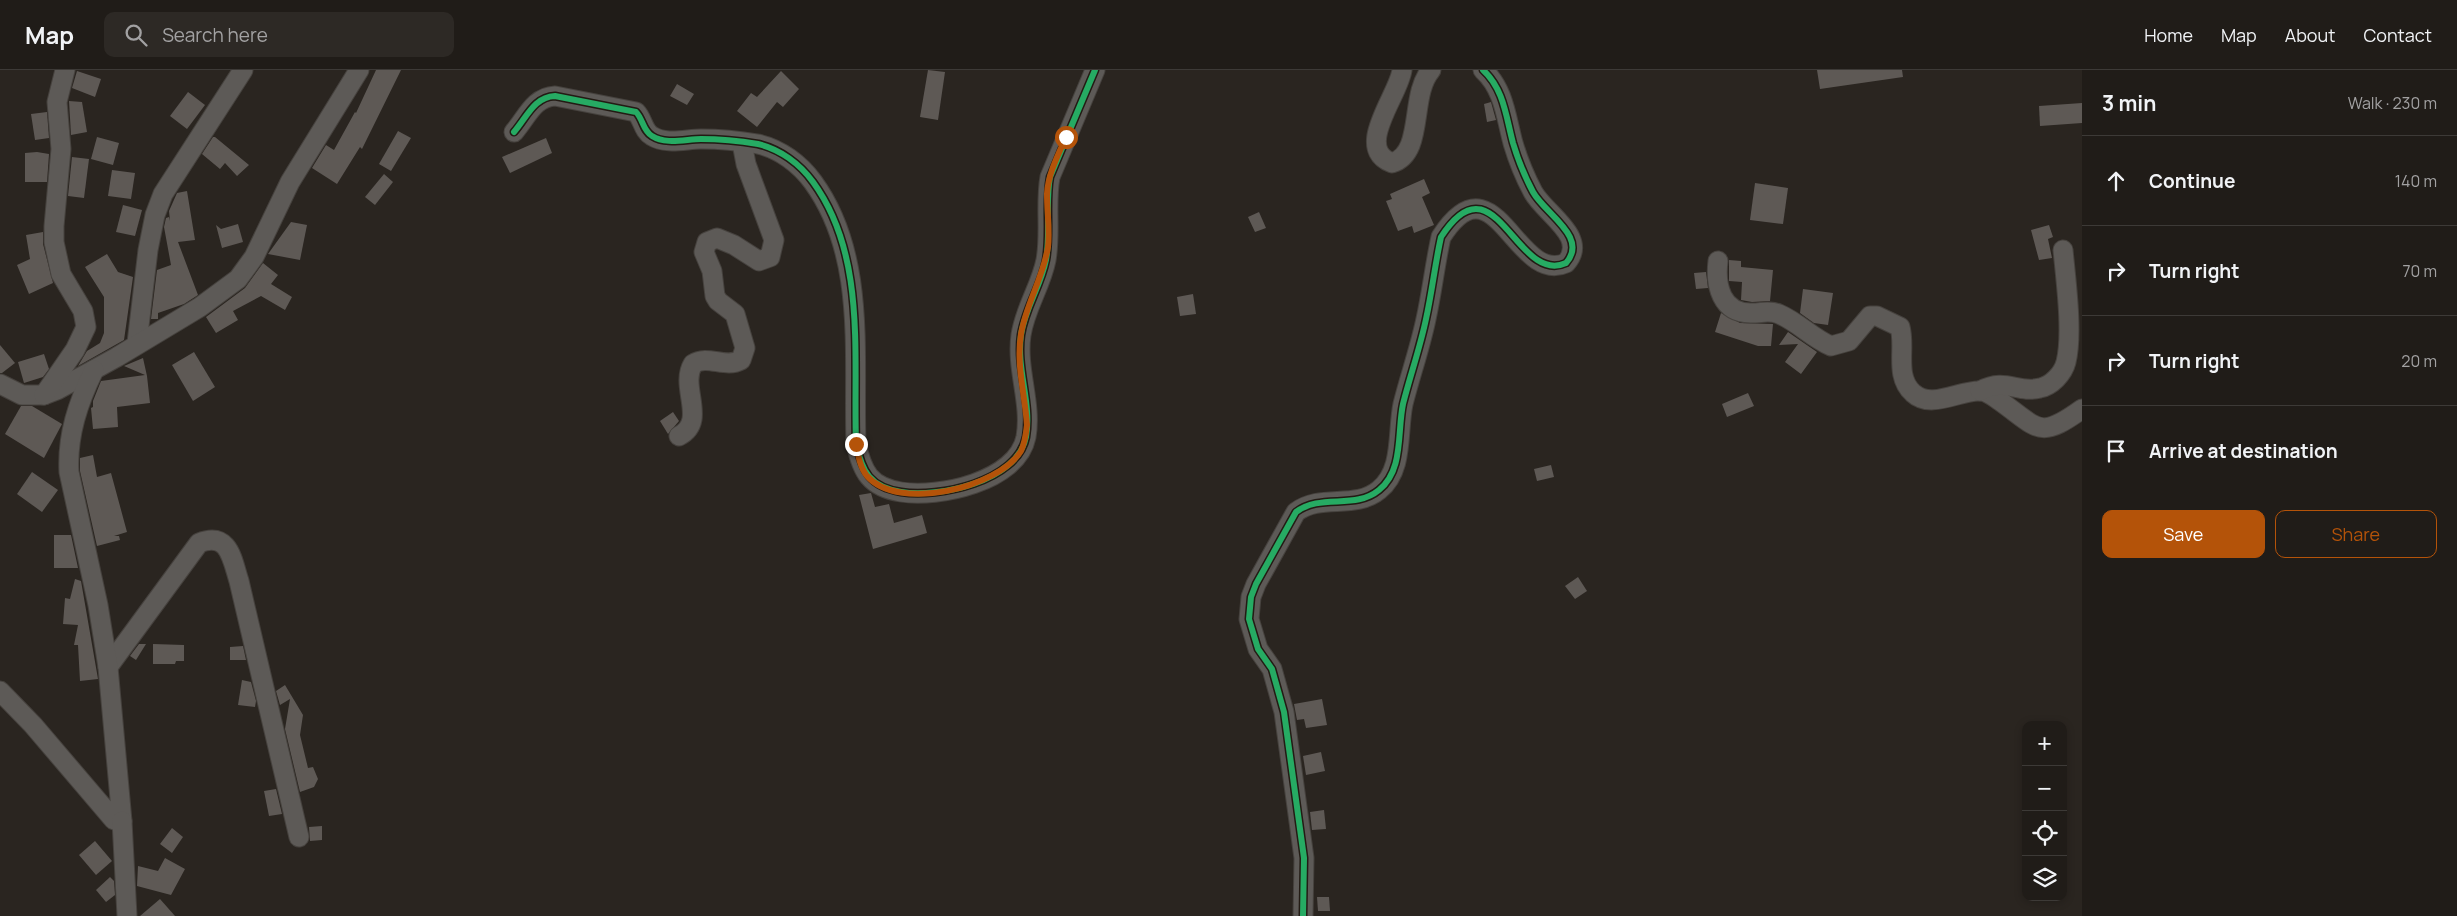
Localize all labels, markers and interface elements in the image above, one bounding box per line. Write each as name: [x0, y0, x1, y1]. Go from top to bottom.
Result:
search box: [104, 12, 454, 57]
text: Map: [25, 18, 74, 51]
icon: search: [122, 21, 150, 49]
text: Search here: [162, 22, 268, 48]
text: Home: [2144, 23, 2193, 47]
text: Map: [2221, 23, 2257, 47]
text: About: [2285, 23, 2335, 47]
text: Contact: [2363, 23, 2432, 47]
text: 3 min: [2102, 89, 2156, 117]
text: Walk · 230 m: [2348, 92, 2437, 114]
route start: [1055, 126, 1078, 149]
icon: ahead: [2102, 167, 2130, 195]
text: Continue: [2149, 168, 2235, 194]
text: 140 m: [2395, 170, 2437, 192]
icon: right: [2102, 257, 2130, 285]
text: Turn right: [2149, 258, 2239, 284]
text: 70 m: [2402, 260, 2437, 282]
icon: right: [2102, 347, 2130, 375]
text: Turn right: [2149, 348, 2239, 374]
text: 20 m: [2401, 350, 2437, 372]
route end: [845, 433, 868, 456]
icon: arrive: [2102, 437, 2130, 465]
text: Arrive at destination: [2149, 438, 2338, 464]
button: Save: [2102, 510, 2265, 558]
button: Share: [2275, 510, 2437, 558]
map controls: [2022, 721, 2067, 901]
button: +: [2022, 721, 2067, 766]
button: −: [2022, 766, 2067, 811]
button: locate: [2022, 811, 2067, 856]
button: layers: [2022, 856, 2067, 901]

